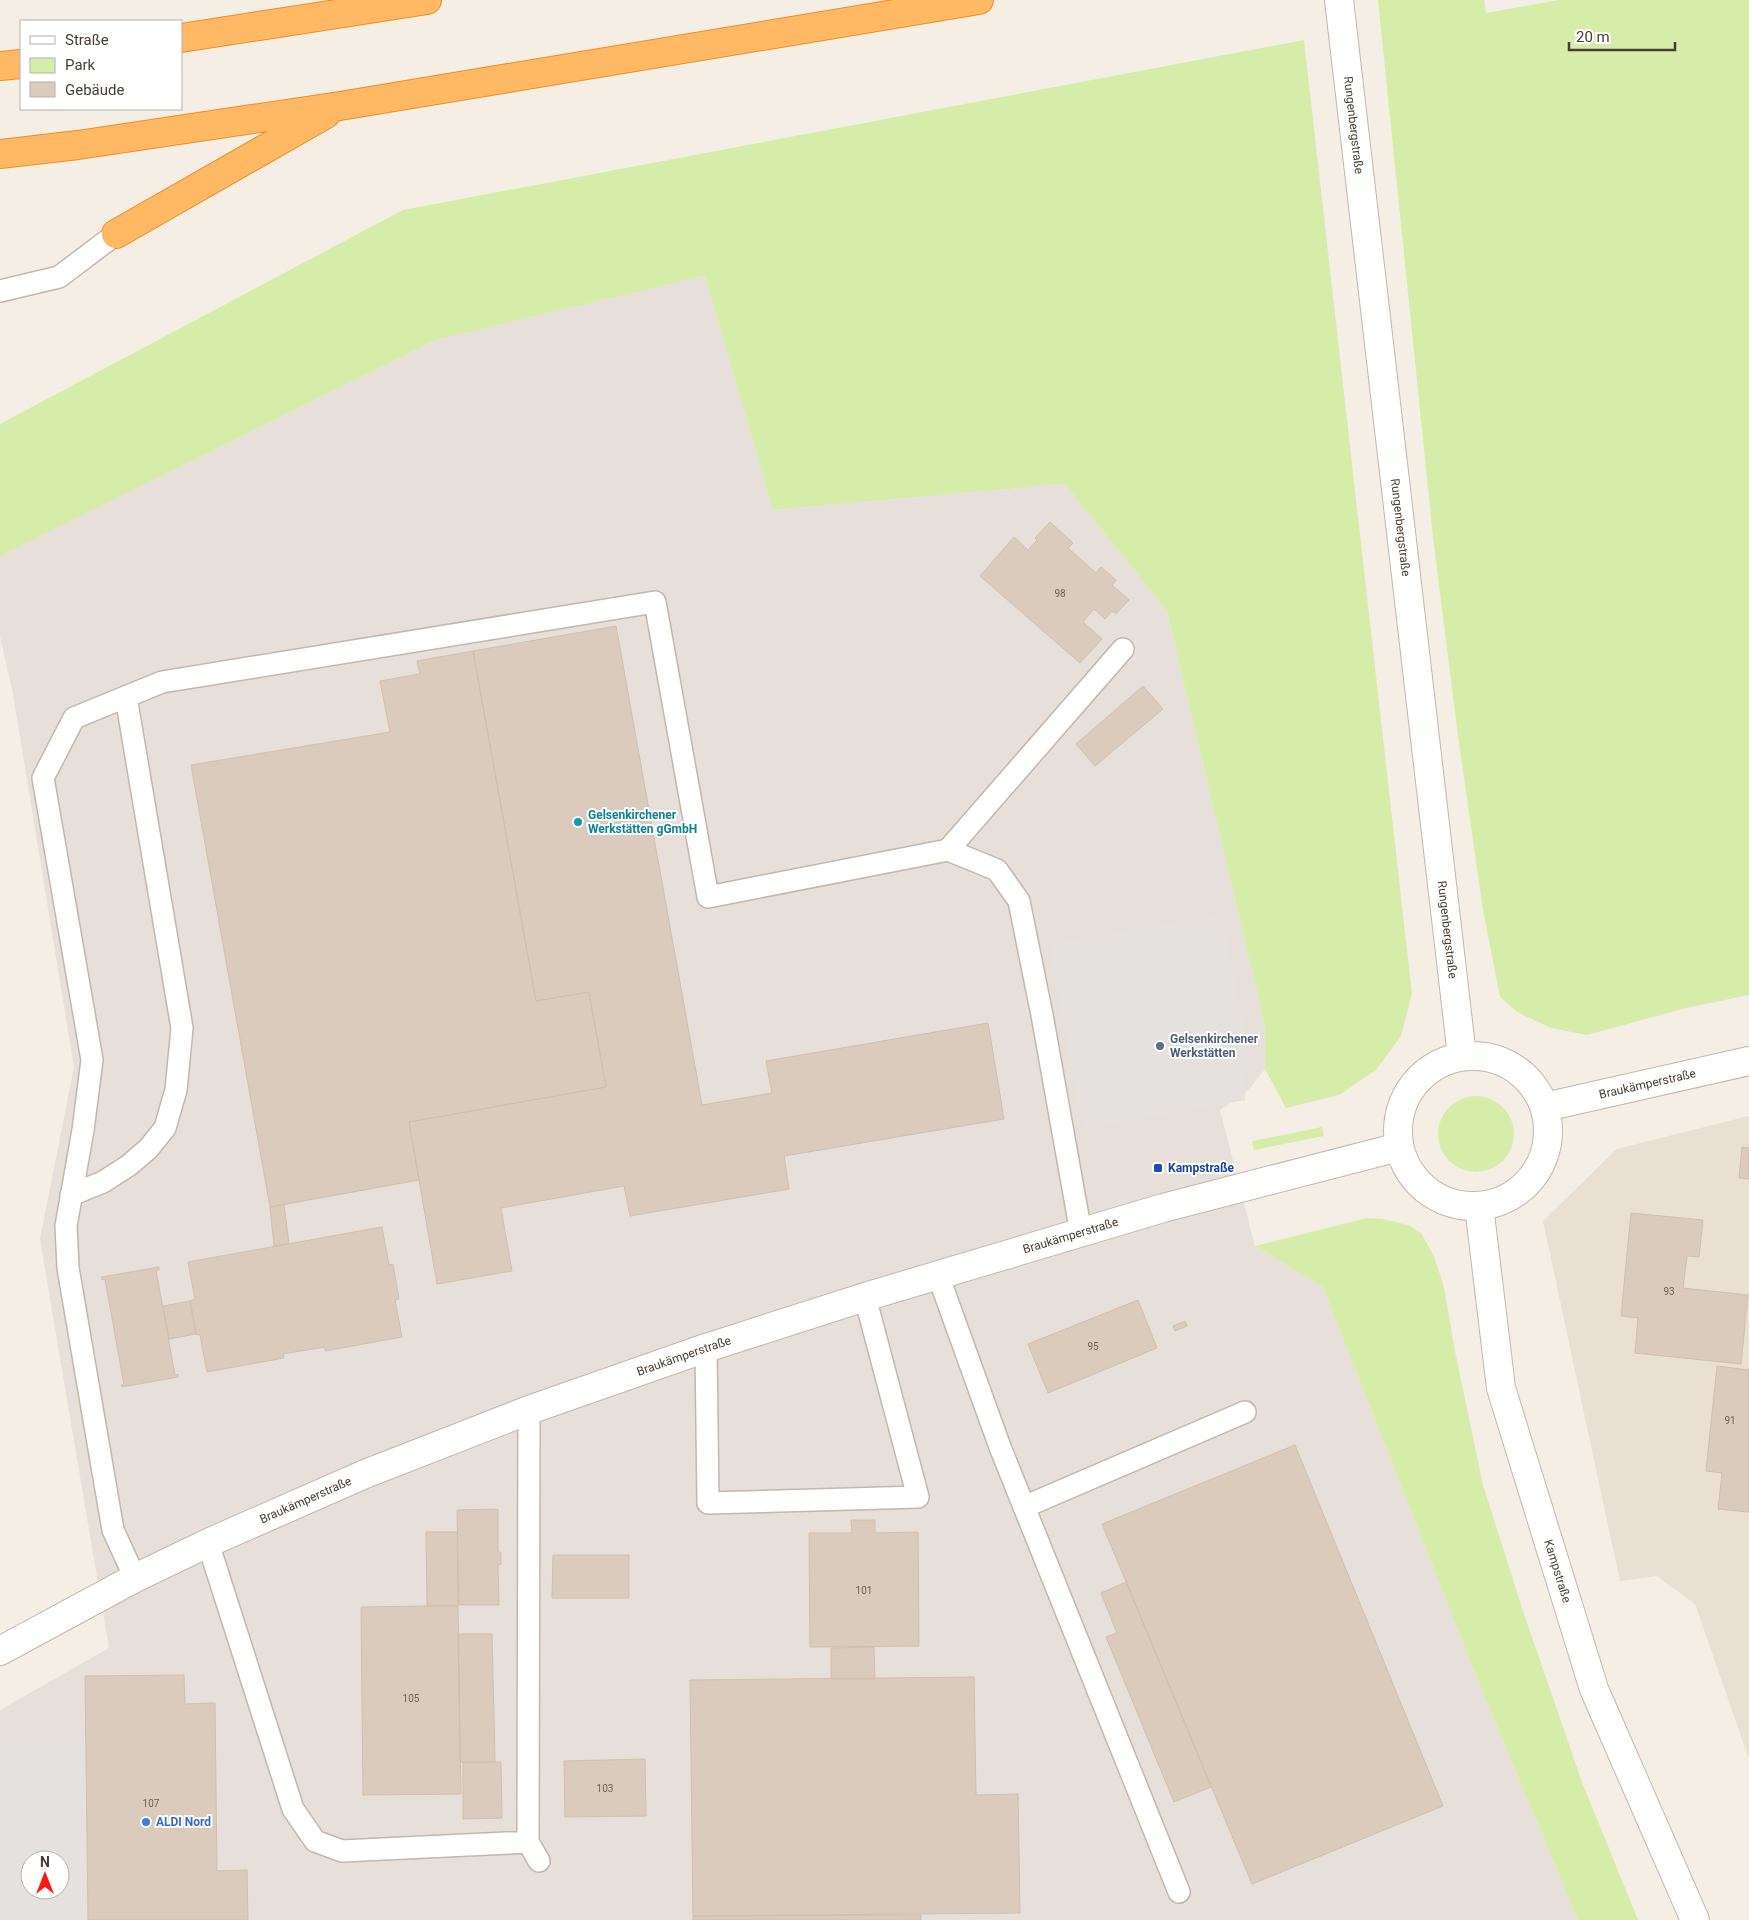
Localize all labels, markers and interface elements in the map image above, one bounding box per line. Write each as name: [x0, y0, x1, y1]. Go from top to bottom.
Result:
legend: [20, 20, 182, 110]
scale bar: [1569, 20, 1675, 52]
text: 20 m: [1576, 28, 1610, 46]
text: Straße: [65, 31, 109, 49]
text: Park: [65, 56, 96, 74]
street label: Rungenbergstraße: [1341, 76, 1366, 175]
text: Gebäude: [65, 81, 124, 99]
street label: Rungenbergstraße: [1388, 478, 1413, 577]
house number: 98: [1054, 588, 1066, 599]
place label: Gelsenkirchener Werkstätten gGmbH: [588, 808, 697, 836]
marker: Gelsenkirchener Werkstätten gGmbH: [572, 816, 584, 828]
street label: Rungenbergstraße: [1435, 880, 1460, 979]
place label: Gelsenkirchener Werkstätten: [1170, 1032, 1259, 1060]
marker: Gelsenkirchener Werkstätten: [1154, 1040, 1166, 1052]
street label: Braukämperstraße: [1598, 1066, 1697, 1102]
place label: Kampstraße: [1168, 1161, 1235, 1175]
marker: Kampstraße: [1152, 1162, 1164, 1174]
street label: Braukämperstraße: [1021, 1215, 1120, 1256]
house number: 93: [1663, 1286, 1675, 1297]
street label: Braukämperstraße: [635, 1333, 733, 1379]
house number: 95: [1087, 1341, 1099, 1352]
house number: 91: [1724, 1415, 1736, 1426]
street label: Braukämperstraße: [257, 1474, 354, 1526]
street label: Kampstraße: [1541, 1538, 1574, 1604]
house number: 101: [856, 1585, 872, 1596]
house number: 105: [403, 1693, 420, 1704]
house number: 103: [597, 1783, 613, 1794]
house number: 107: [143, 1798, 160, 1809]
place label: ALDI Nord: [156, 1815, 211, 1829]
marker: ALDI Nord: [140, 1816, 152, 1828]
north arrow: [20, 1850, 70, 1900]
text: N: [40, 1854, 50, 1870]

